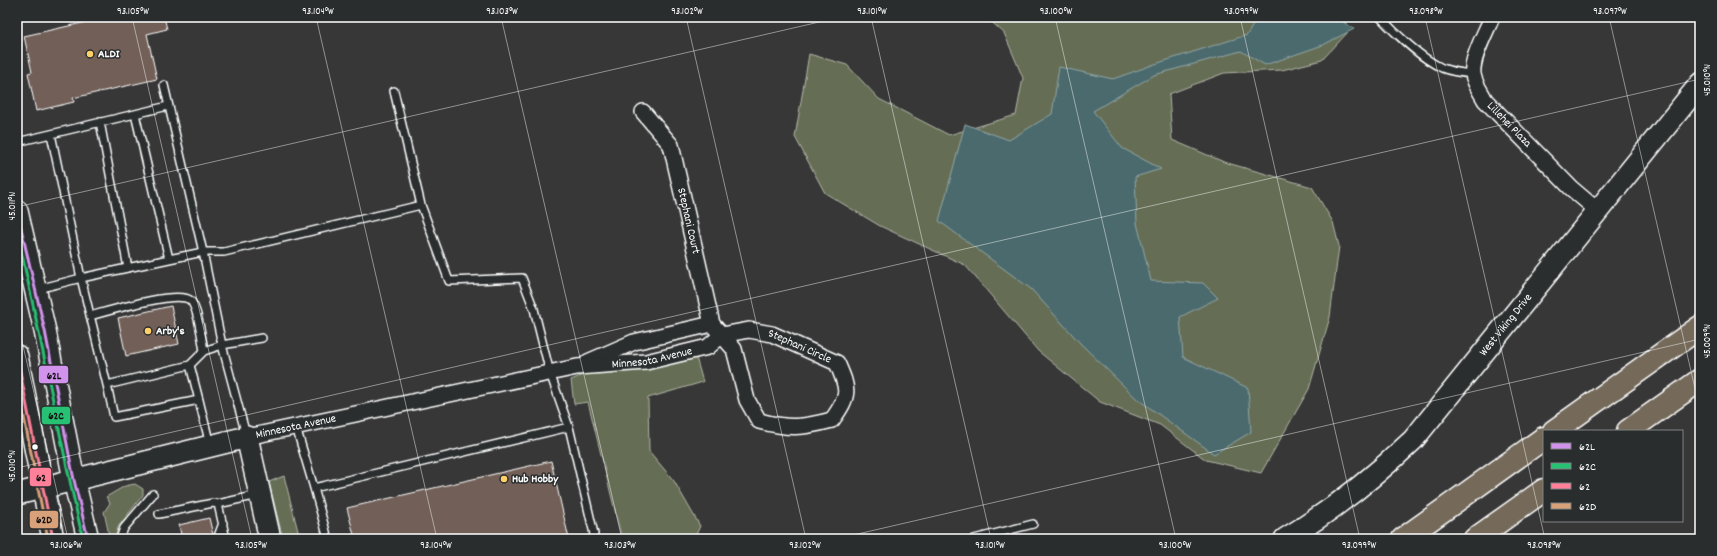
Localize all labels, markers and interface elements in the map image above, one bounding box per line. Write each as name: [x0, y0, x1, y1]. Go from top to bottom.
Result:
text: 93.105°W: [117, 5, 149, 19]
text: 93.104°W: [302, 5, 334, 19]
text: 93.103°W: [486, 5, 518, 19]
text: 93.102°W: [671, 5, 703, 19]
text: 93.101°W: [857, 5, 887, 19]
text: 93.100°W: [1040, 5, 1073, 19]
text: 93.099°W: [1224, 5, 1258, 19]
text: 93.098°W: [1409, 5, 1443, 19]
text: 93.097°W: [1593, 5, 1627, 19]
place label: ALDI: [98, 46, 120, 63]
marker: ALDI: [85, 49, 95, 59]
text: 45.010°N: [1701, 64, 1715, 96]
street label: Lillehei Plaza: [1483, 98, 1536, 152]
street label: Stephani Court: [672, 186, 704, 256]
text: 45.011°N: [6, 192, 20, 220]
street label: West Viking Drive: [1475, 290, 1536, 360]
place label: Arby's: [156, 323, 184, 340]
text: 45.009°N: [1701, 324, 1715, 358]
street label: Stephani Circle: [767, 325, 834, 368]
marker: Arby's: [143, 326, 153, 336]
street label: Minnesota Avenue: [611, 343, 694, 373]
line badge: 62L: [38, 365, 69, 384]
text: 62L: [47, 369, 62, 385]
line badge: 62C: [41, 406, 71, 425]
text: 62C: [48, 409, 64, 425]
street label: Minnesota Avenue: [254, 410, 338, 443]
legend: [1543, 430, 1683, 522]
text: 62L: [1579, 439, 1595, 456]
unlabelled marker: [30, 442, 40, 452]
text: 45.010°N: [6, 450, 20, 482]
text: 62C: [1579, 459, 1596, 476]
line badge: 62: [29, 467, 52, 487]
text: 62: [36, 471, 46, 487]
place label: Hub Hobby: [512, 471, 559, 488]
marker: Hub Hobby: [499, 474, 509, 484]
text: 62: [1579, 479, 1590, 496]
text: 62D: [1579, 499, 1596, 516]
line badge: 62D: [29, 510, 59, 529]
text: 62D: [36, 513, 52, 529]
text: 93.106°W: [50, 539, 82, 553]
text: 93.105°W: [235, 539, 267, 553]
text: 93.104°W: [420, 539, 452, 553]
text: 93.103°W: [604, 539, 636, 553]
text: 93.102°W: [789, 539, 821, 553]
text: 93.101°W: [975, 539, 1005, 553]
text: 93.100°W: [1159, 539, 1192, 553]
text: 93.099°W: [1342, 539, 1376, 553]
text: 93.098°W: [1527, 539, 1561, 553]

